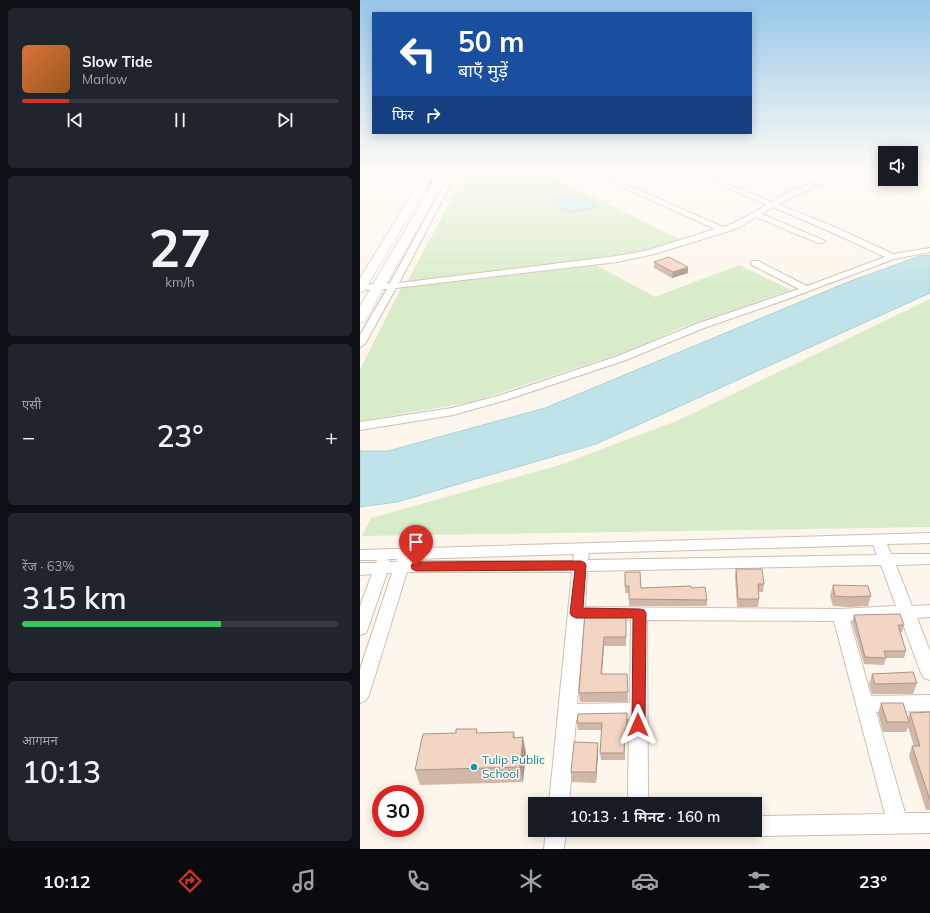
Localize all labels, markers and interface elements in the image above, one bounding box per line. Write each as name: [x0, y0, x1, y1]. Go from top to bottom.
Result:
text: 50 m: [458, 24, 524, 59]
icon: left: [392, 28, 444, 80]
text: Slow Tide: [82, 52, 152, 71]
text: बाएँ मुड़ें: [458, 59, 508, 82]
text: Marlow: [82, 71, 127, 87]
icon: right: [422, 104, 444, 126]
text: फिर: [392, 105, 414, 124]
icon: previous: [64, 109, 86, 131]
icon: pause: [169, 109, 191, 131]
icon: next: [274, 109, 296, 131]
map controls: [878, 146, 918, 186]
button: sound: [878, 146, 918, 186]
text: 27: [149, 215, 211, 280]
text: km/h: [165, 274, 195, 290]
text: एसी: [22, 396, 41, 412]
text: 23°: [156, 417, 204, 455]
text: −: [22, 423, 35, 451]
text: +: [325, 423, 338, 451]
pin: [399, 525, 433, 566]
icon: arrive: [405, 531, 427, 553]
text: रेंज · 63%: [22, 558, 75, 574]
text: 315 km: [22, 579, 127, 617]
position arrow: [617, 704, 659, 746]
text: आगमन: [22, 732, 58, 748]
place label: Tulip Public School: [482, 752, 545, 781]
text: 10:13: [22, 753, 101, 791]
marker: Tulip Public School: [469, 762, 479, 772]
speed limit sign: 30: [372, 785, 424, 837]
text: 10:13 · 1 मिनट · 160 m: [570, 807, 720, 826]
icon: directions: [176, 867, 204, 895]
icon: music: [290, 867, 318, 895]
icon: phone: [404, 867, 432, 895]
icon: climate: [517, 867, 545, 895]
icon: car: [631, 867, 659, 895]
icon: filters: [745, 867, 773, 895]
text: 10:12: [43, 870, 91, 893]
text: 23°: [859, 870, 887, 893]

